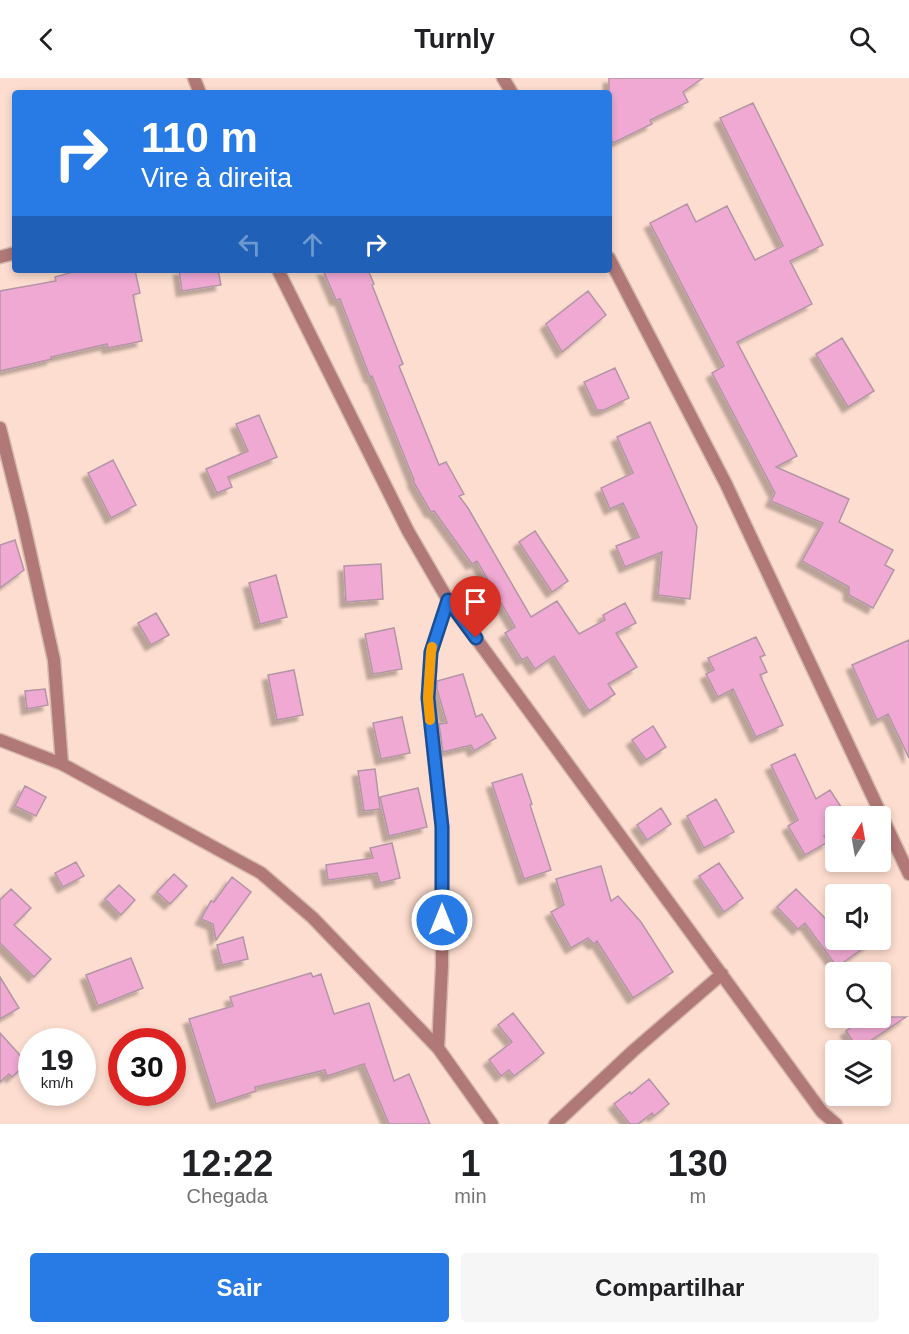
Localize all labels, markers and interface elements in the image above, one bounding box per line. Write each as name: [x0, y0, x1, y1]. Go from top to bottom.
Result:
icon: back: [30, 23, 63, 56]
icon: search: [846, 23, 879, 56]
text: Turnly: [414, 24, 495, 54]
icon: right: [42, 114, 120, 192]
text: 110 m: [141, 114, 258, 161]
text: Vire à direita: [141, 163, 292, 193]
icon: left: [233, 228, 266, 261]
icon: ahead: [296, 228, 329, 261]
icon: right: [359, 228, 392, 261]
pin: [450, 576, 501, 638]
icon: arrive: [459, 585, 492, 618]
north arrow: [825, 806, 891, 872]
map controls: [825, 806, 891, 1106]
button: sound: [825, 884, 891, 950]
position arrow: [410, 888, 474, 952]
button: search: [825, 962, 891, 1028]
speed limit sign: 30: [108, 1028, 186, 1106]
button: layers: [825, 1040, 891, 1106]
text: 19: [40, 1043, 74, 1076]
text: km/h: [41, 1074, 73, 1091]
text: 12:22: [181, 1143, 273, 1184]
text: 1: [460, 1143, 480, 1184]
text: 130: [668, 1143, 728, 1184]
text: Chegada: [187, 1185, 268, 1207]
text: min: [454, 1185, 487, 1207]
text: m: [689, 1185, 706, 1207]
button: Sair: [30, 1253, 449, 1322]
button: Compartilhar: [461, 1253, 879, 1322]

